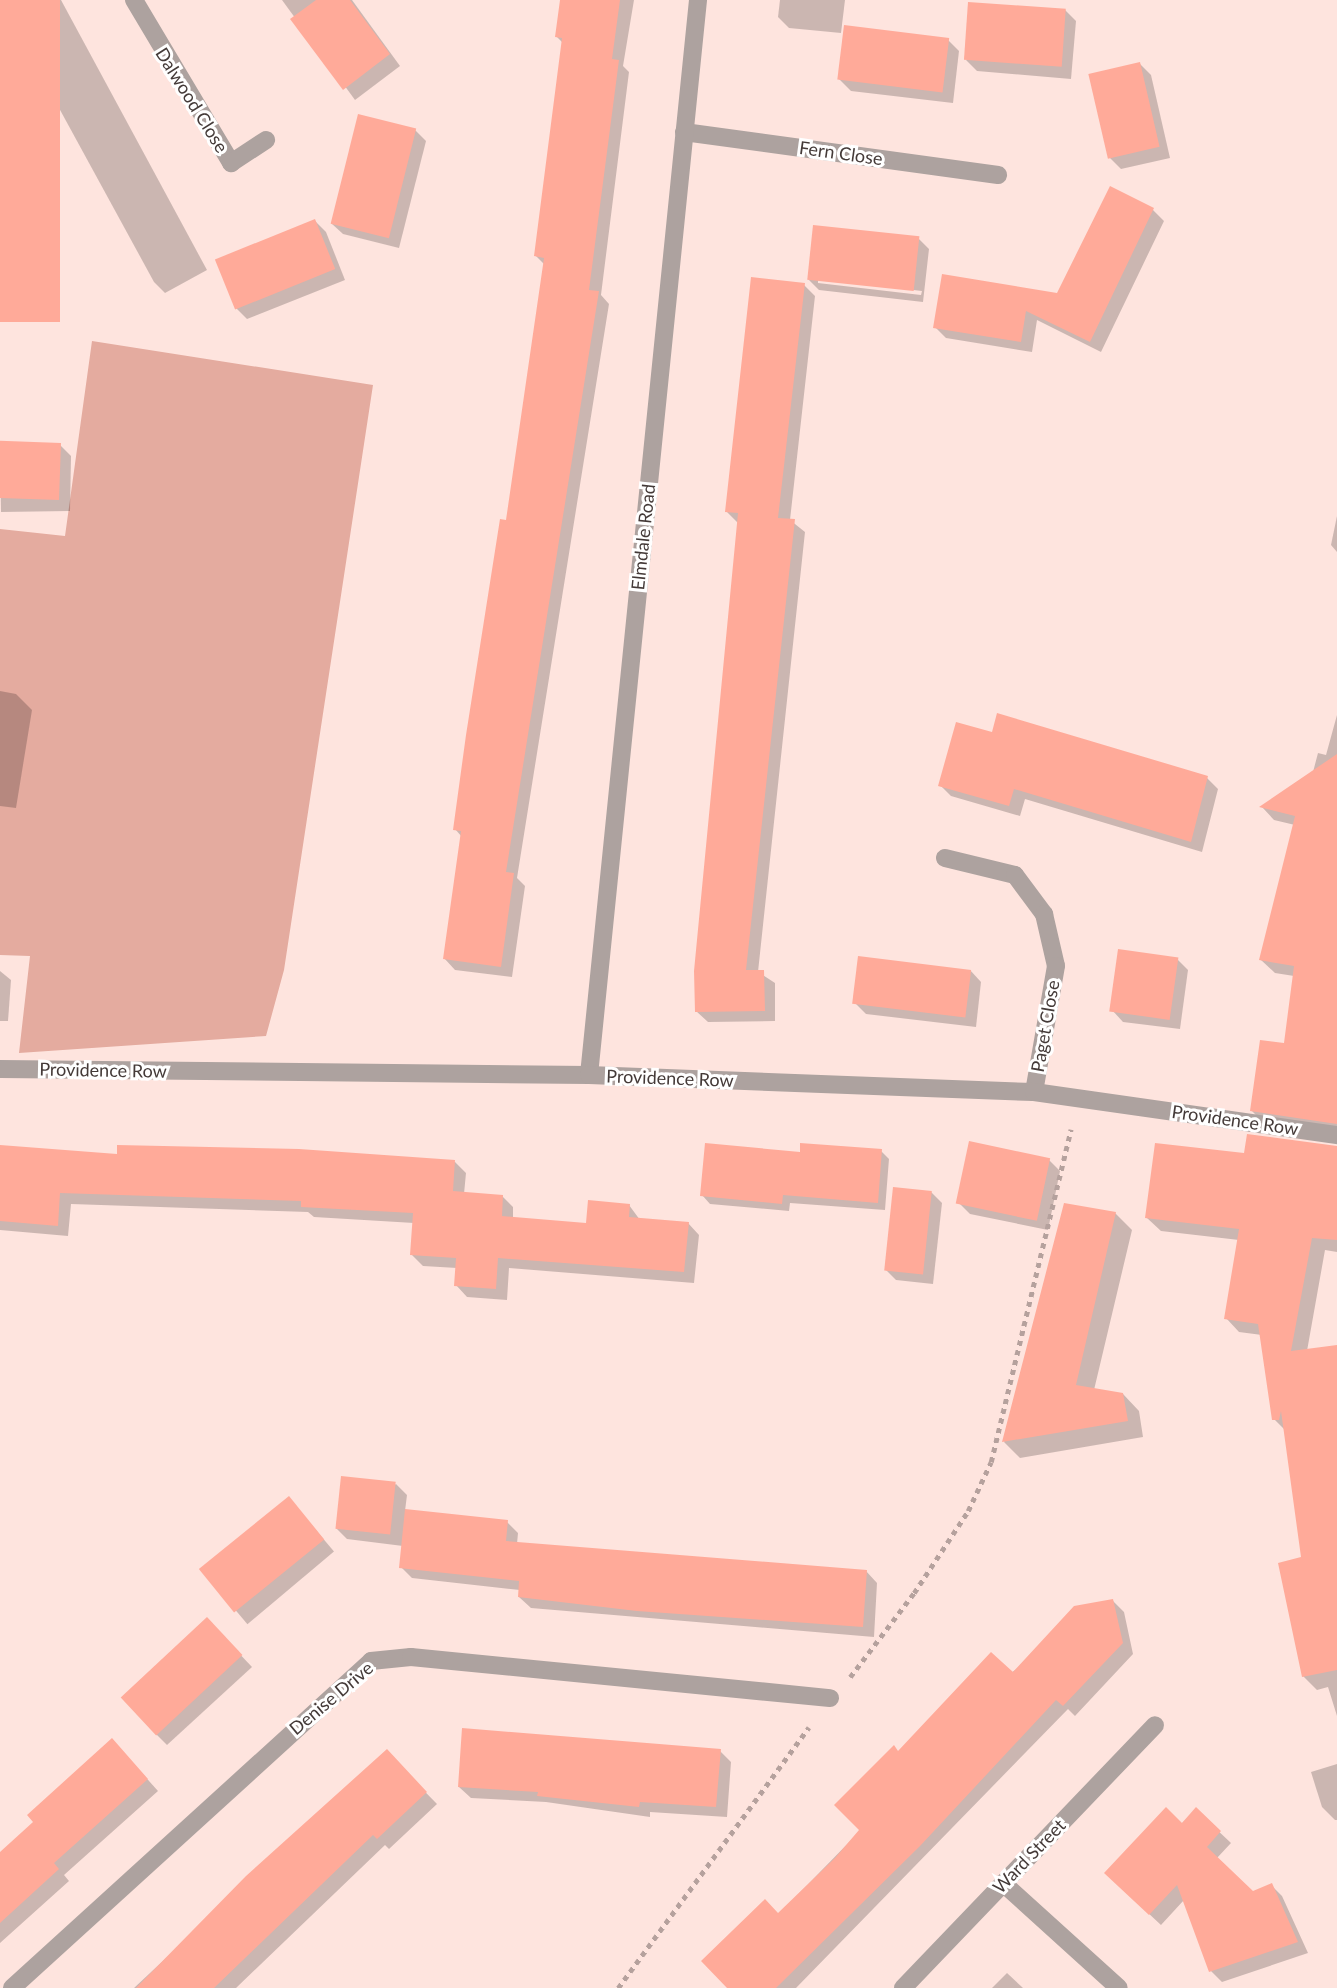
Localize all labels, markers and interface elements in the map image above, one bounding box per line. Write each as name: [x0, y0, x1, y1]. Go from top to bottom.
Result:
street label: Dalwood Close: [151, 44, 233, 156]
street label: Fern Close: [798, 136, 884, 170]
street label: Elmdale Road: [627, 483, 659, 591]
street label: Paget Close: [1026, 978, 1064, 1074]
street label: Providence Row: [39, 1058, 167, 1082]
street label: Providence Row: [606, 1065, 734, 1091]
street label: Providence Row: [1170, 1100, 1300, 1140]
street label: Denise Drive: [285, 1657, 377, 1739]
street label: Ward Street: [988, 1814, 1070, 1898]

